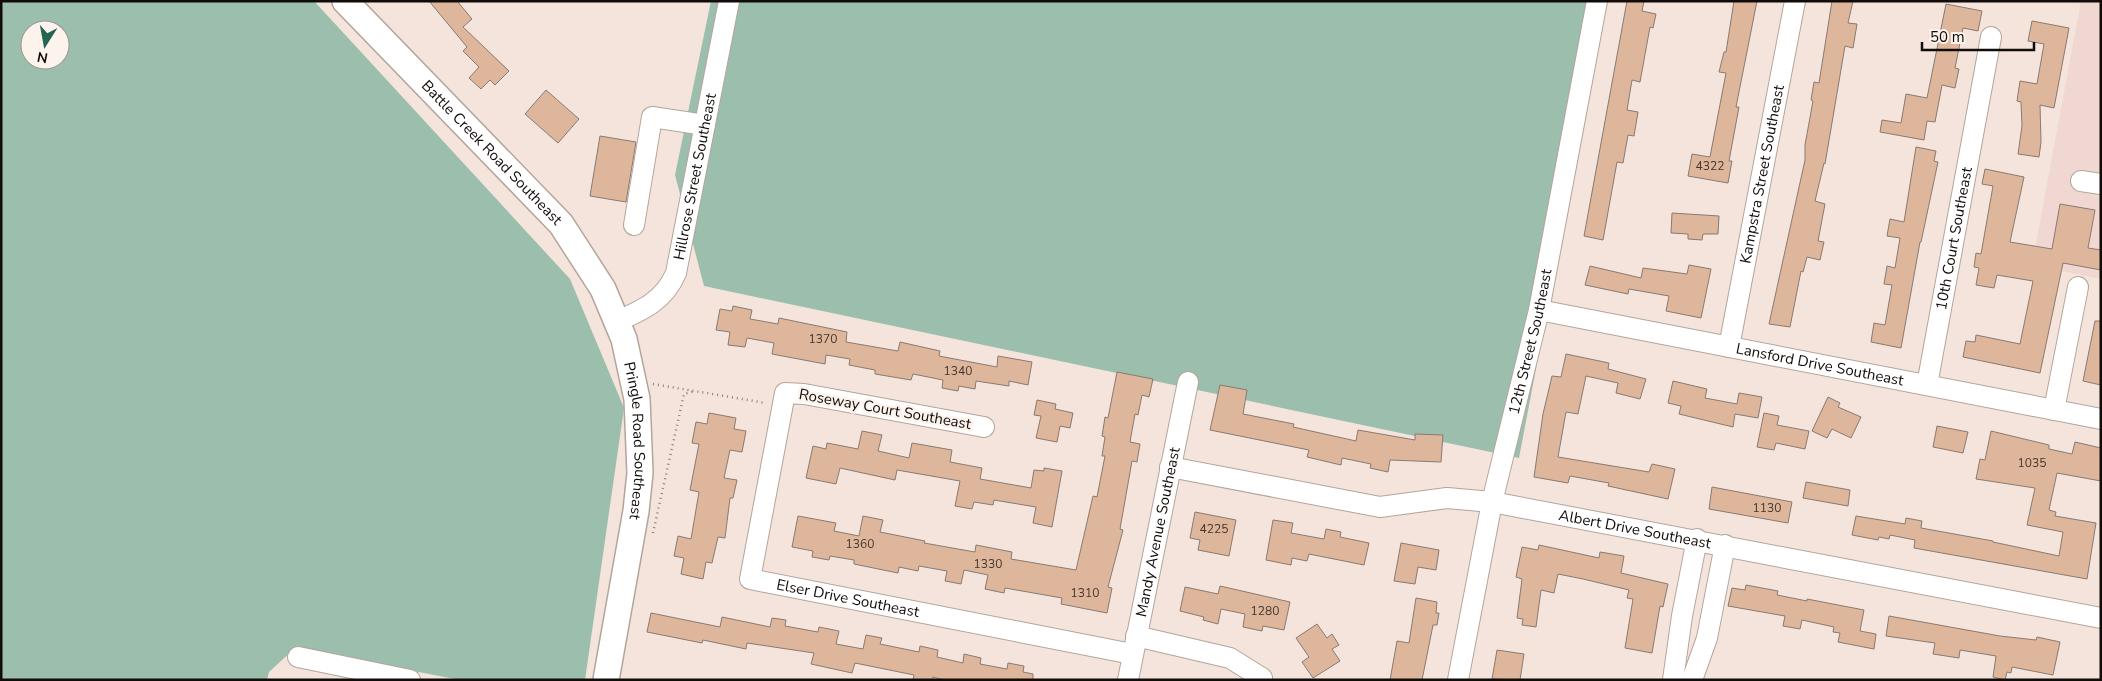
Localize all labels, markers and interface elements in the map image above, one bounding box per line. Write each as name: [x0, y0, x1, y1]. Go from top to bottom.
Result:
north arrow: [20, 20, 70, 70]
scale bar: [1922, 20, 2034, 52]
text: 50 m: [1930, 27, 1965, 47]
text: N: [36, 47, 50, 68]
street label: Battle Creek Road Southeast: [417, 76, 567, 230]
street label: Kampstra Street Southeast: [1735, 82, 1789, 265]
street label: Hillrose Street Southeast: [669, 91, 721, 262]
house number: 4322: [1696, 158, 1724, 174]
street label: 10th Court Southeast: [1931, 165, 1977, 312]
street label: 12th Street Southeast: [1504, 267, 1557, 417]
house number: 1370: [809, 331, 837, 347]
street label: Lansford Drive Southeast: [1734, 338, 1906, 391]
street label: Pringle Road Southeast: [619, 360, 650, 522]
house number: 1340: [944, 363, 972, 379]
street label: Roseway Court Southeast: [797, 384, 973, 434]
street label: Mandy Avenue Southeast: [1131, 445, 1185, 619]
house number: 1035: [2018, 455, 2046, 471]
house number: 1130: [1753, 500, 1781, 516]
street label: Albert Drive Southeast: [1557, 505, 1713, 554]
house number: 4225: [1200, 521, 1228, 537]
house number: 1360: [846, 536, 874, 552]
house number: 1330: [974, 556, 1002, 572]
street label: Elser Drive Southeast: [775, 574, 922, 622]
house number: 1310: [1071, 585, 1099, 601]
house number: 1280: [1251, 603, 1279, 619]

